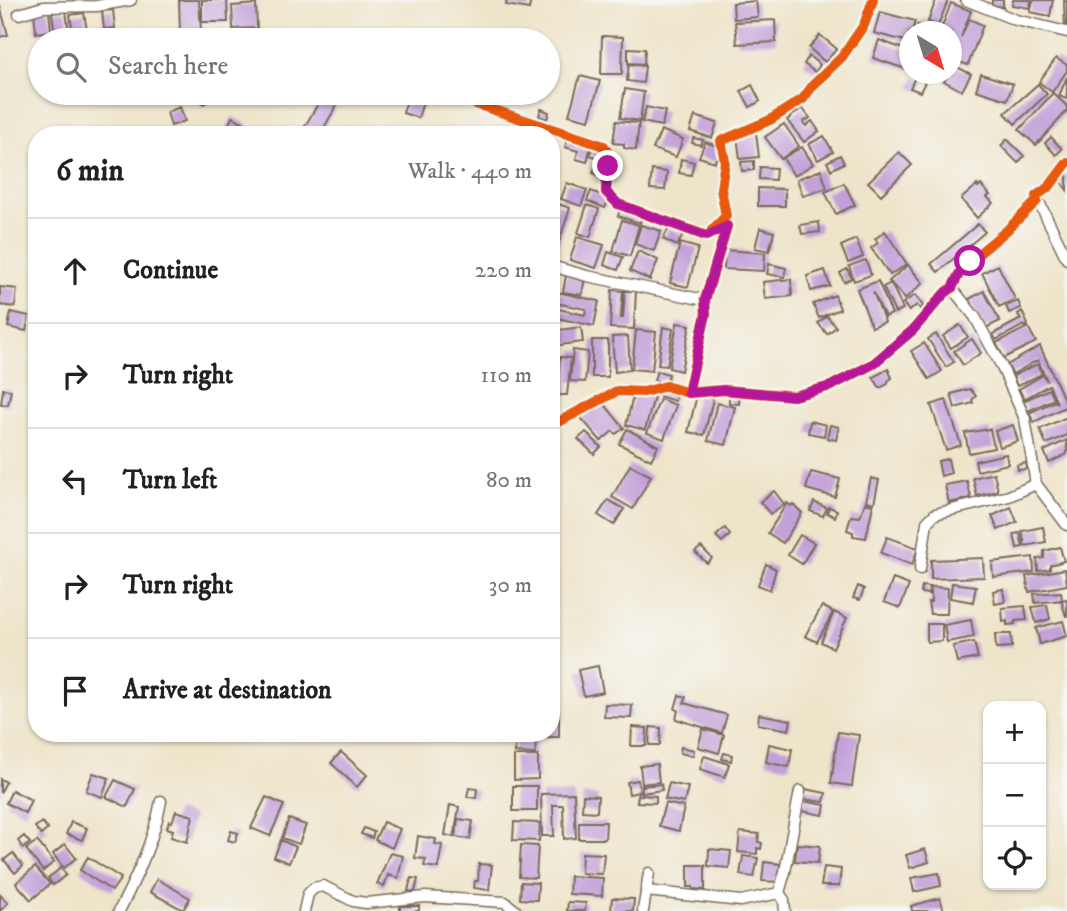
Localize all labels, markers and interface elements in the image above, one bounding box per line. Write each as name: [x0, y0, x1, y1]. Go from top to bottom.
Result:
north arrow: [899, 21, 962, 84]
search box: [28, 28, 560, 105]
icon: search: [52, 48, 90, 86]
text: Search here: [108, 50, 228, 83]
route end: [592, 150, 623, 181]
text: 6 min: [56, 153, 124, 190]
text: Walk · 440 m: [408, 157, 532, 186]
route start: [954, 245, 985, 276]
icon: ahead: [56, 252, 94, 290]
text: Continue: [123, 254, 218, 287]
text: 220 m: [475, 256, 532, 285]
icon: right: [56, 357, 94, 395]
text: Turn right: [123, 359, 233, 392]
text: 110 m: [481, 361, 532, 390]
icon: left: [56, 462, 94, 500]
text: Turn left: [123, 464, 217, 497]
text: 80 m: [486, 466, 532, 495]
icon: right: [56, 567, 94, 605]
text: Turn right: [123, 569, 233, 602]
text: 30 m: [489, 571, 532, 600]
icon: arrive: [56, 672, 94, 710]
text: Arrive at destination: [123, 674, 332, 707]
map controls: [983, 701, 1046, 890]
button: +: [983, 701, 1046, 764]
button: −: [983, 764, 1046, 827]
button: locate: [983, 827, 1046, 890]

